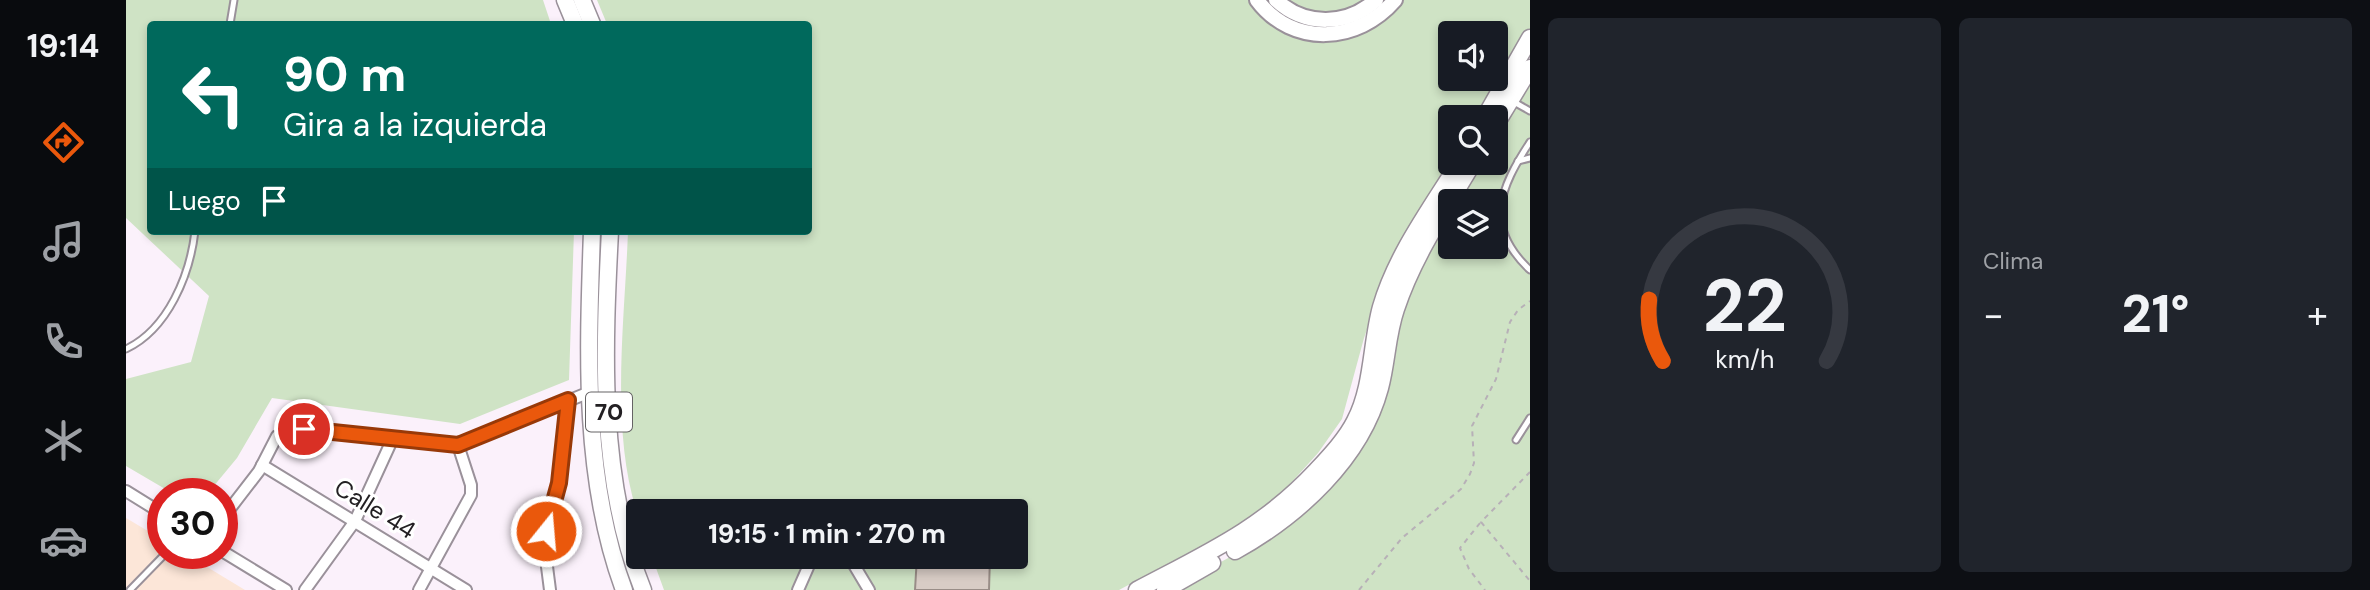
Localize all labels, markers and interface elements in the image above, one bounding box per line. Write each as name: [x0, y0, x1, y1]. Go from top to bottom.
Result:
map controls: [1438, 21, 1508, 259]
button: sound: [1438, 21, 1508, 91]
text: 19:14: [27, 25, 99, 67]
text: 90 m: [283, 42, 406, 106]
icon: left: [168, 49, 259, 140]
text: Gira a la izquierda: [283, 104, 547, 146]
button: search: [1438, 105, 1508, 175]
icon: directions: [39, 118, 88, 167]
icon: arrive: [255, 182, 293, 220]
text: Luego: [168, 184, 241, 218]
button: layers: [1438, 189, 1508, 259]
icon: music: [39, 217, 88, 266]
text: Clima: [1983, 246, 2043, 276]
text: 22: [1702, 259, 1787, 354]
text: 21°: [2121, 280, 2190, 348]
text: −: [1983, 290, 2004, 340]
text: +: [2307, 290, 2328, 340]
icon: phone: [39, 317, 88, 366]
text: km/h: [1715, 343, 1774, 376]
road number: 70: [586, 392, 632, 432]
pin: [274, 399, 334, 459]
icon: arrive: [285, 410, 323, 448]
icon: climate: [39, 416, 88, 465]
street label: Calle 44: [329, 472, 422, 546]
speed limit sign: 30: [147, 478, 238, 569]
position arrow: [509, 494, 583, 568]
icon: car: [39, 516, 88, 565]
text: 19:15 · 1 min · 270 m: [708, 517, 946, 551]

